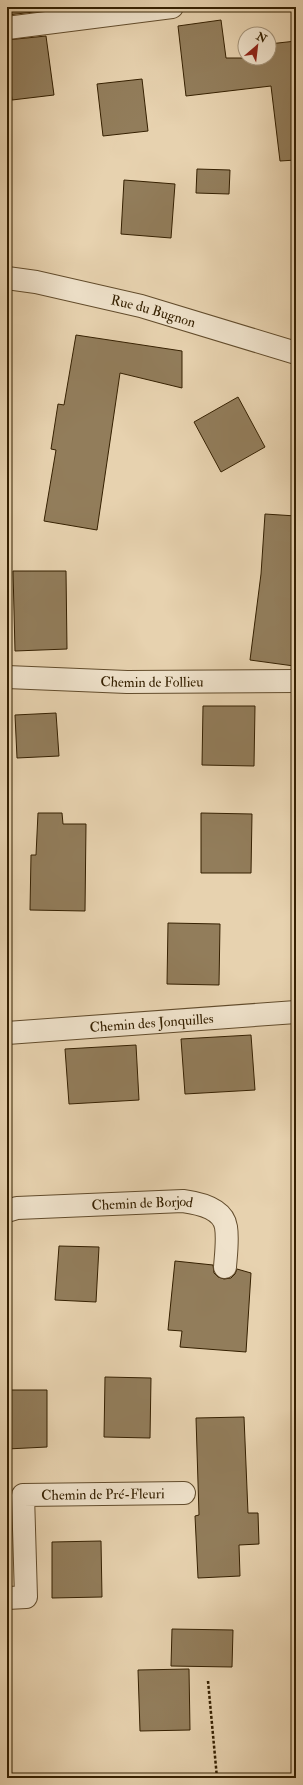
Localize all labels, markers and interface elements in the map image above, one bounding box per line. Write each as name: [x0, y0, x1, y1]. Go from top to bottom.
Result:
north arrow: [237, 26, 277, 66]
text: N: [253, 29, 270, 46]
street label: Rue du Bugnon: [109, 291, 198, 331]
street label: Chemin de Follieu: [100, 673, 203, 691]
street label: Chemin des Jonquilles: [89, 1010, 214, 1036]
street label: Chemin de Borjod: [91, 1193, 194, 1214]
street label: Chemin de Pré-Fleuri: [41, 1485, 165, 1504]

